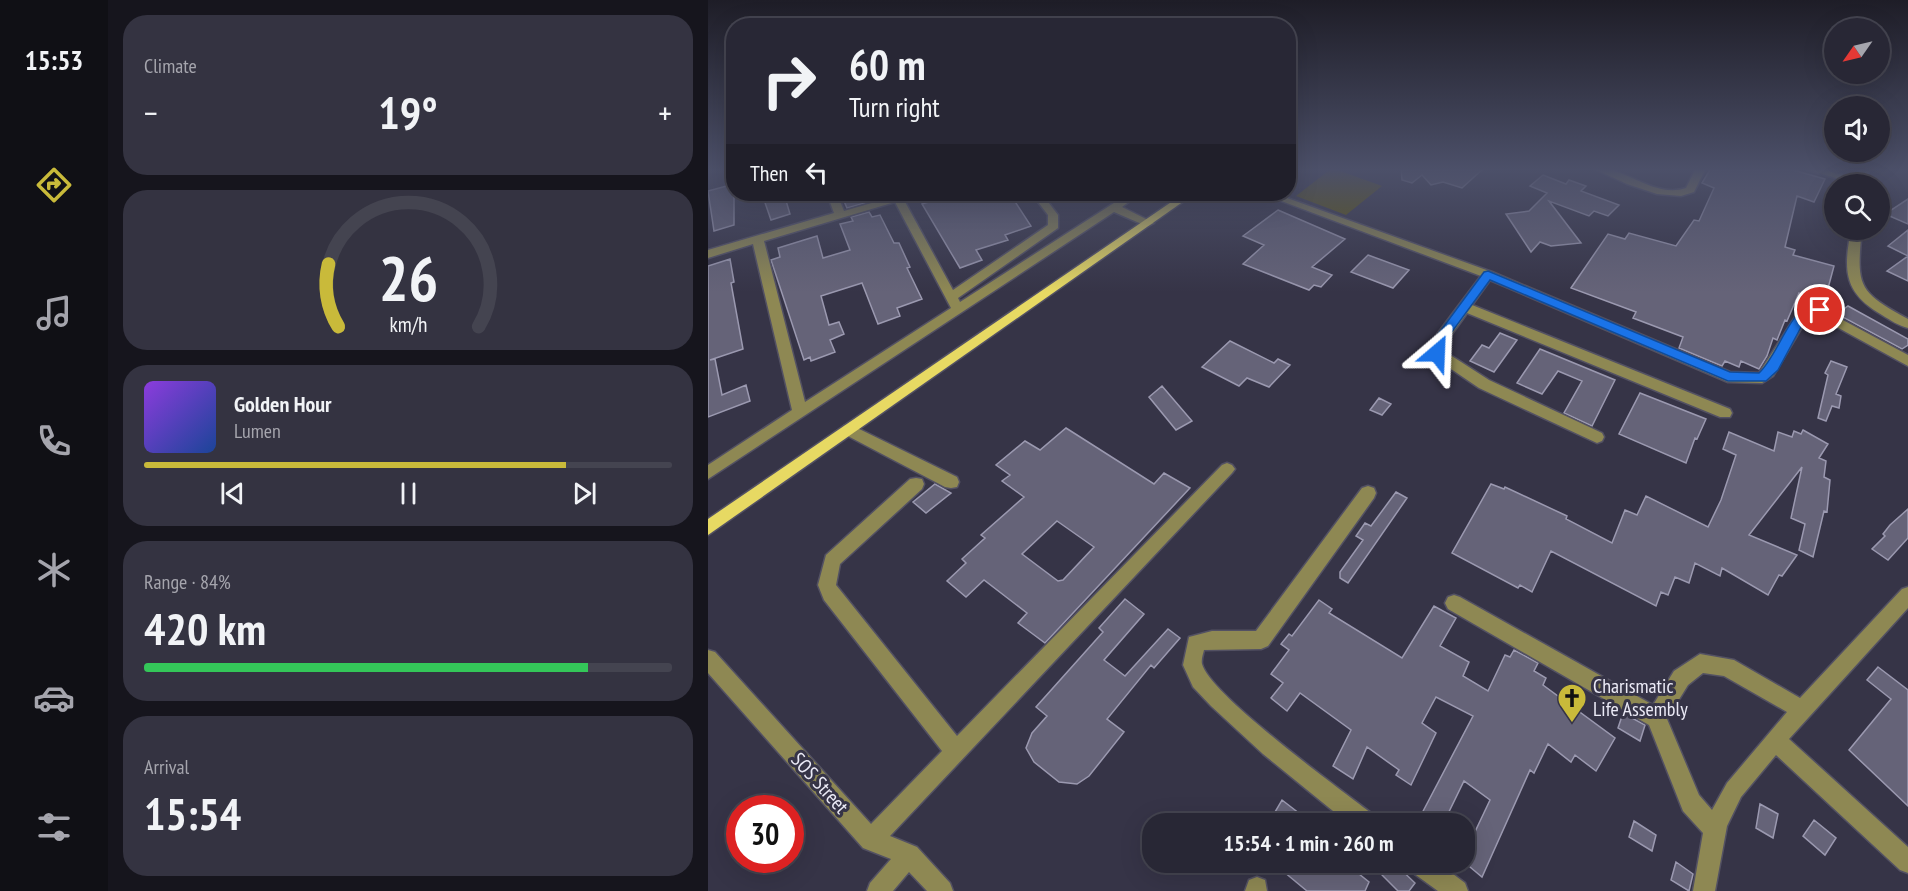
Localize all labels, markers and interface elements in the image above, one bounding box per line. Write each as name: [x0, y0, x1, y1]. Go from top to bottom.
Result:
north arrow: [1824, 18, 1890, 84]
map controls: [1824, 18, 1890, 240]
text: 60 m: [849, 37, 926, 92]
icon: right: [750, 42, 828, 120]
text: 15:53: [25, 43, 83, 77]
text: Climate: [144, 53, 197, 79]
text: 19°: [378, 83, 438, 141]
text: Turn right: [849, 90, 940, 124]
text: −: [144, 91, 158, 134]
text: +: [658, 91, 672, 134]
button: sound: [1824, 96, 1890, 162]
icon: left: [800, 156, 833, 189]
text: Then: [750, 159, 788, 187]
icon: directions: [33, 164, 75, 206]
button: search: [1824, 174, 1890, 240]
text: 26: [378, 237, 438, 318]
pin: [1794, 284, 1845, 335]
icon: music: [33, 292, 75, 334]
icon: arrive: [1803, 293, 1836, 326]
text: km/h: [389, 311, 427, 339]
position arrow: [1405, 321, 1469, 385]
text: Golden Hour: [234, 390, 332, 418]
text: Lumen: [234, 418, 281, 444]
icon: phone: [33, 420, 75, 462]
icon: previous: [216, 477, 249, 510]
icon: pause: [392, 477, 425, 510]
icon: next: [568, 477, 601, 510]
icon: climate: [33, 549, 75, 591]
text: Range · 84%: [144, 569, 231, 595]
text: 420 km: [144, 599, 266, 657]
place label: Charismatic Life Assembly: [1593, 673, 1688, 722]
icon: car: [33, 677, 75, 719]
church icon: Charismatic Life Assembly: [1556, 682, 1588, 724]
street label: SOS Street: [786, 747, 855, 819]
text: Arrival: [144, 754, 189, 780]
text: 15:54: [144, 784, 241, 842]
speed limit sign: 30: [726, 795, 804, 873]
icon: filters: [33, 806, 75, 848]
text: 15:54 · 1 min · 260 m: [1223, 829, 1394, 857]

